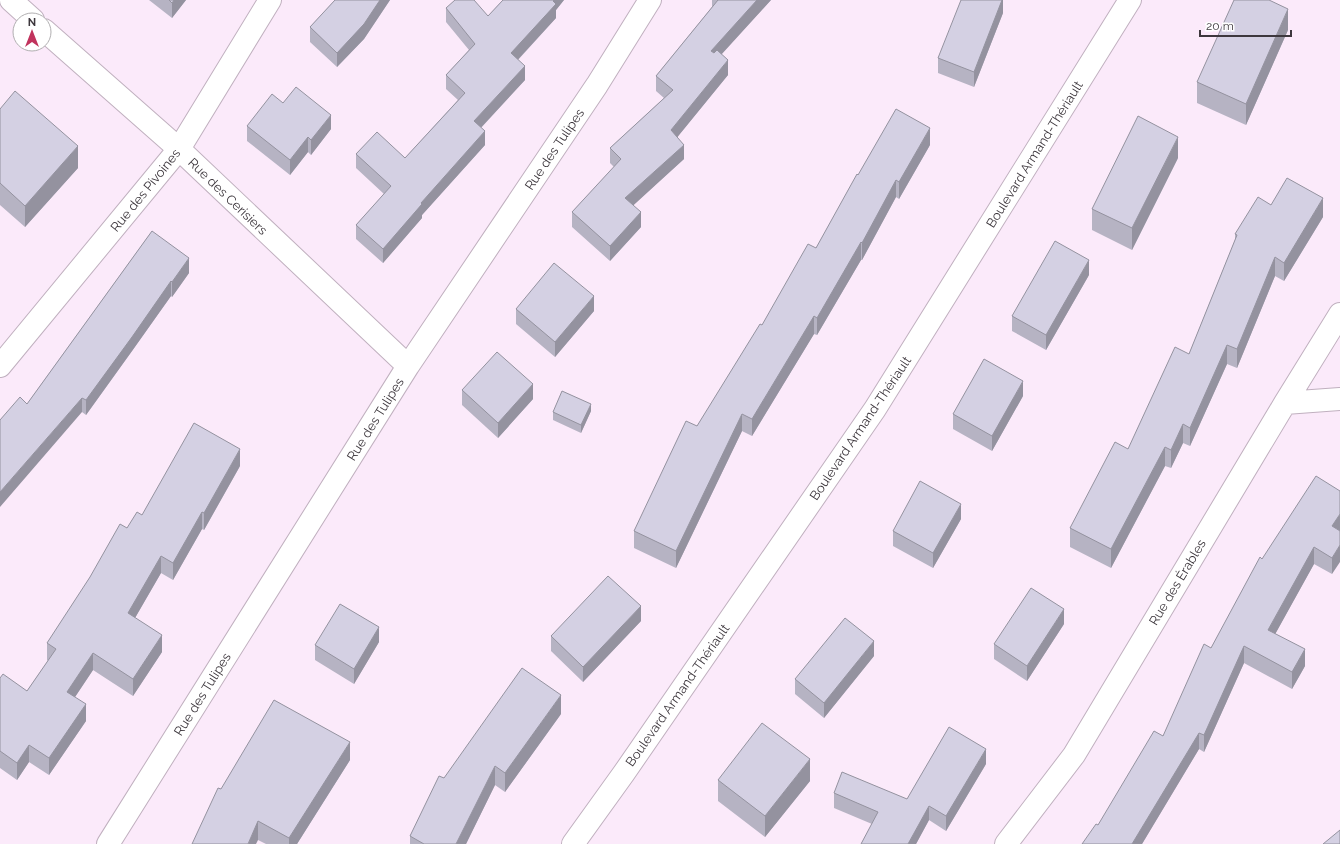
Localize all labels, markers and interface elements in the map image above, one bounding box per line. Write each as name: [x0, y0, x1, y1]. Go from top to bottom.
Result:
north arrow: [12, 12, 52, 52]
scale bar: [1200, 12, 1291, 38]
text: N: [28, 16, 36, 29]
text: 20 m: [1206, 19, 1234, 33]
street label: Boulevard Armand-Thériault: [983, 78, 1086, 230]
street label: Rue des Tulipes: [522, 106, 587, 193]
street label: Rue des Pivoines: [107, 146, 183, 235]
street label: Rue des Cerisiers: [185, 155, 270, 238]
street label: Boulevard Armand-Thériault: [807, 353, 915, 503]
street label: Rue des Tulipes: [344, 375, 407, 463]
street label: Rue des Érables: [1146, 537, 1209, 628]
street label: Boulevard Armand-Thériault: [622, 621, 733, 769]
street label: Rue des Tulipes: [171, 650, 234, 738]

